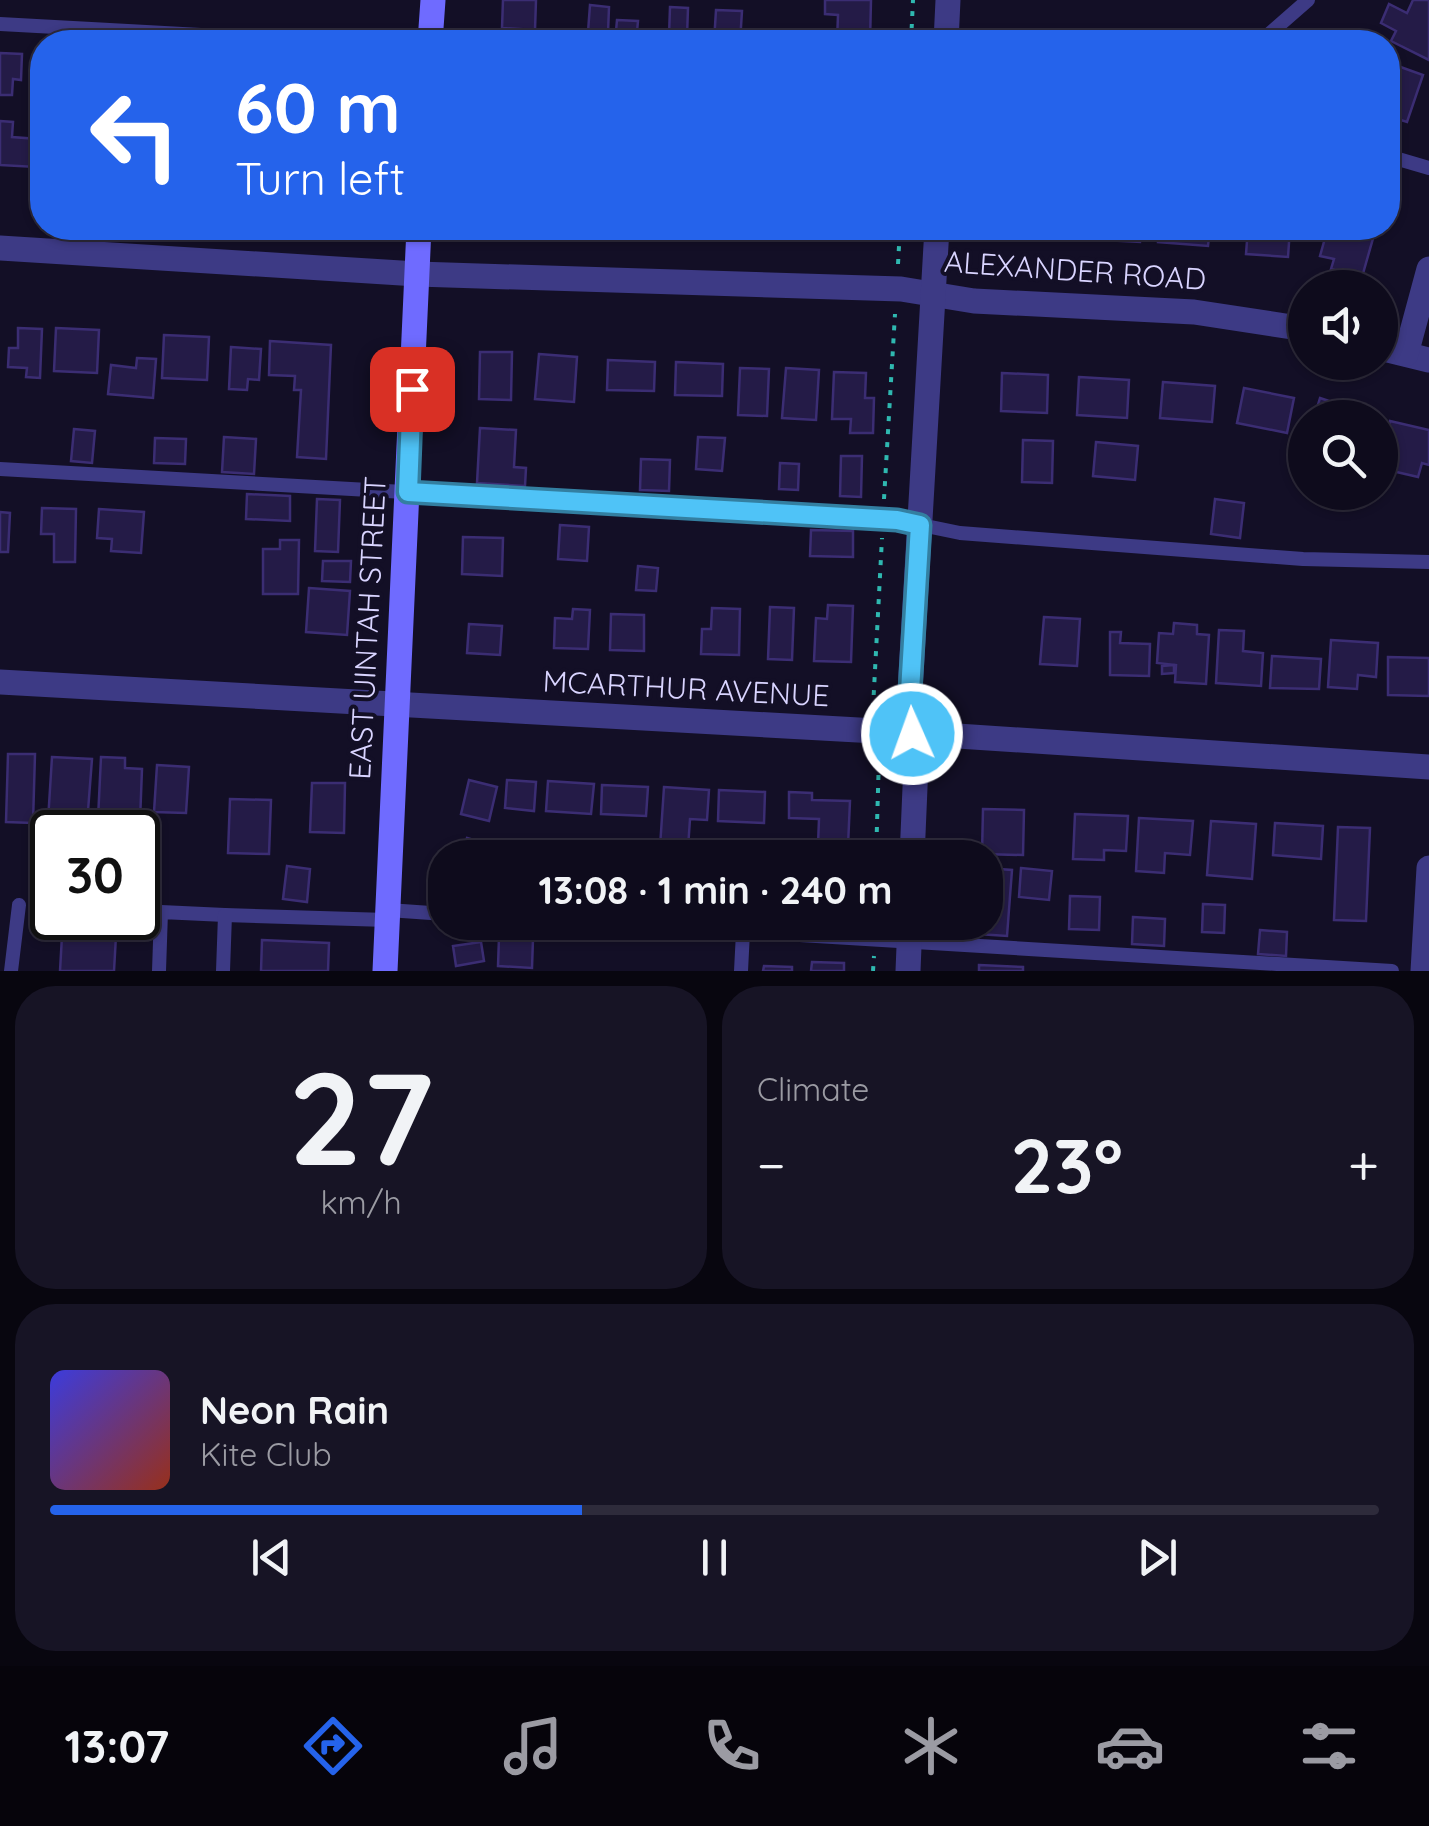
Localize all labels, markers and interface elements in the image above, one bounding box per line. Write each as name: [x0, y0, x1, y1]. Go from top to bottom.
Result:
text: 60 m: [235, 63, 401, 151]
icon: left: [70, 70, 200, 200]
text: Turn left: [235, 150, 405, 206]
street label: ALEXANDER ROAD: [943, 242, 1207, 298]
map controls: [1288, 270, 1398, 510]
button: sound: [1288, 270, 1398, 380]
pin: [370, 347, 455, 432]
icon: arrive: [385, 362, 440, 417]
button: search: [1288, 400, 1398, 510]
street label: EAST UINTAH STREET: [340, 475, 394, 780]
street label: MCARTHUR AVENUE: [542, 662, 830, 714]
position arrow: [860, 682, 964, 786]
speed limit sign: 30: [30, 810, 160, 940]
text: 13:08 · 1 min · 240 m: [538, 866, 893, 914]
text: 27: [288, 1035, 434, 1198]
text: Climate: [757, 1069, 869, 1109]
text: 23°: [1011, 1118, 1123, 1212]
text: −: [757, 1130, 786, 1199]
text: +: [1348, 1130, 1379, 1199]
text: km/h: [320, 1182, 402, 1222]
text: Neon Rain: [200, 1386, 389, 1434]
text: Kite Club: [200, 1434, 332, 1474]
icon: previous: [244, 1530, 299, 1585]
icon: pause: [687, 1530, 742, 1585]
icon: next: [1130, 1530, 1185, 1585]
icon: directions: [298, 1711, 368, 1781]
icon: music: [498, 1711, 568, 1781]
icon: phone: [697, 1711, 767, 1781]
icon: climate: [896, 1711, 966, 1781]
icon: car: [1095, 1711, 1165, 1781]
icon: filters: [1294, 1711, 1364, 1781]
text: 13:07: [65, 1718, 169, 1774]

